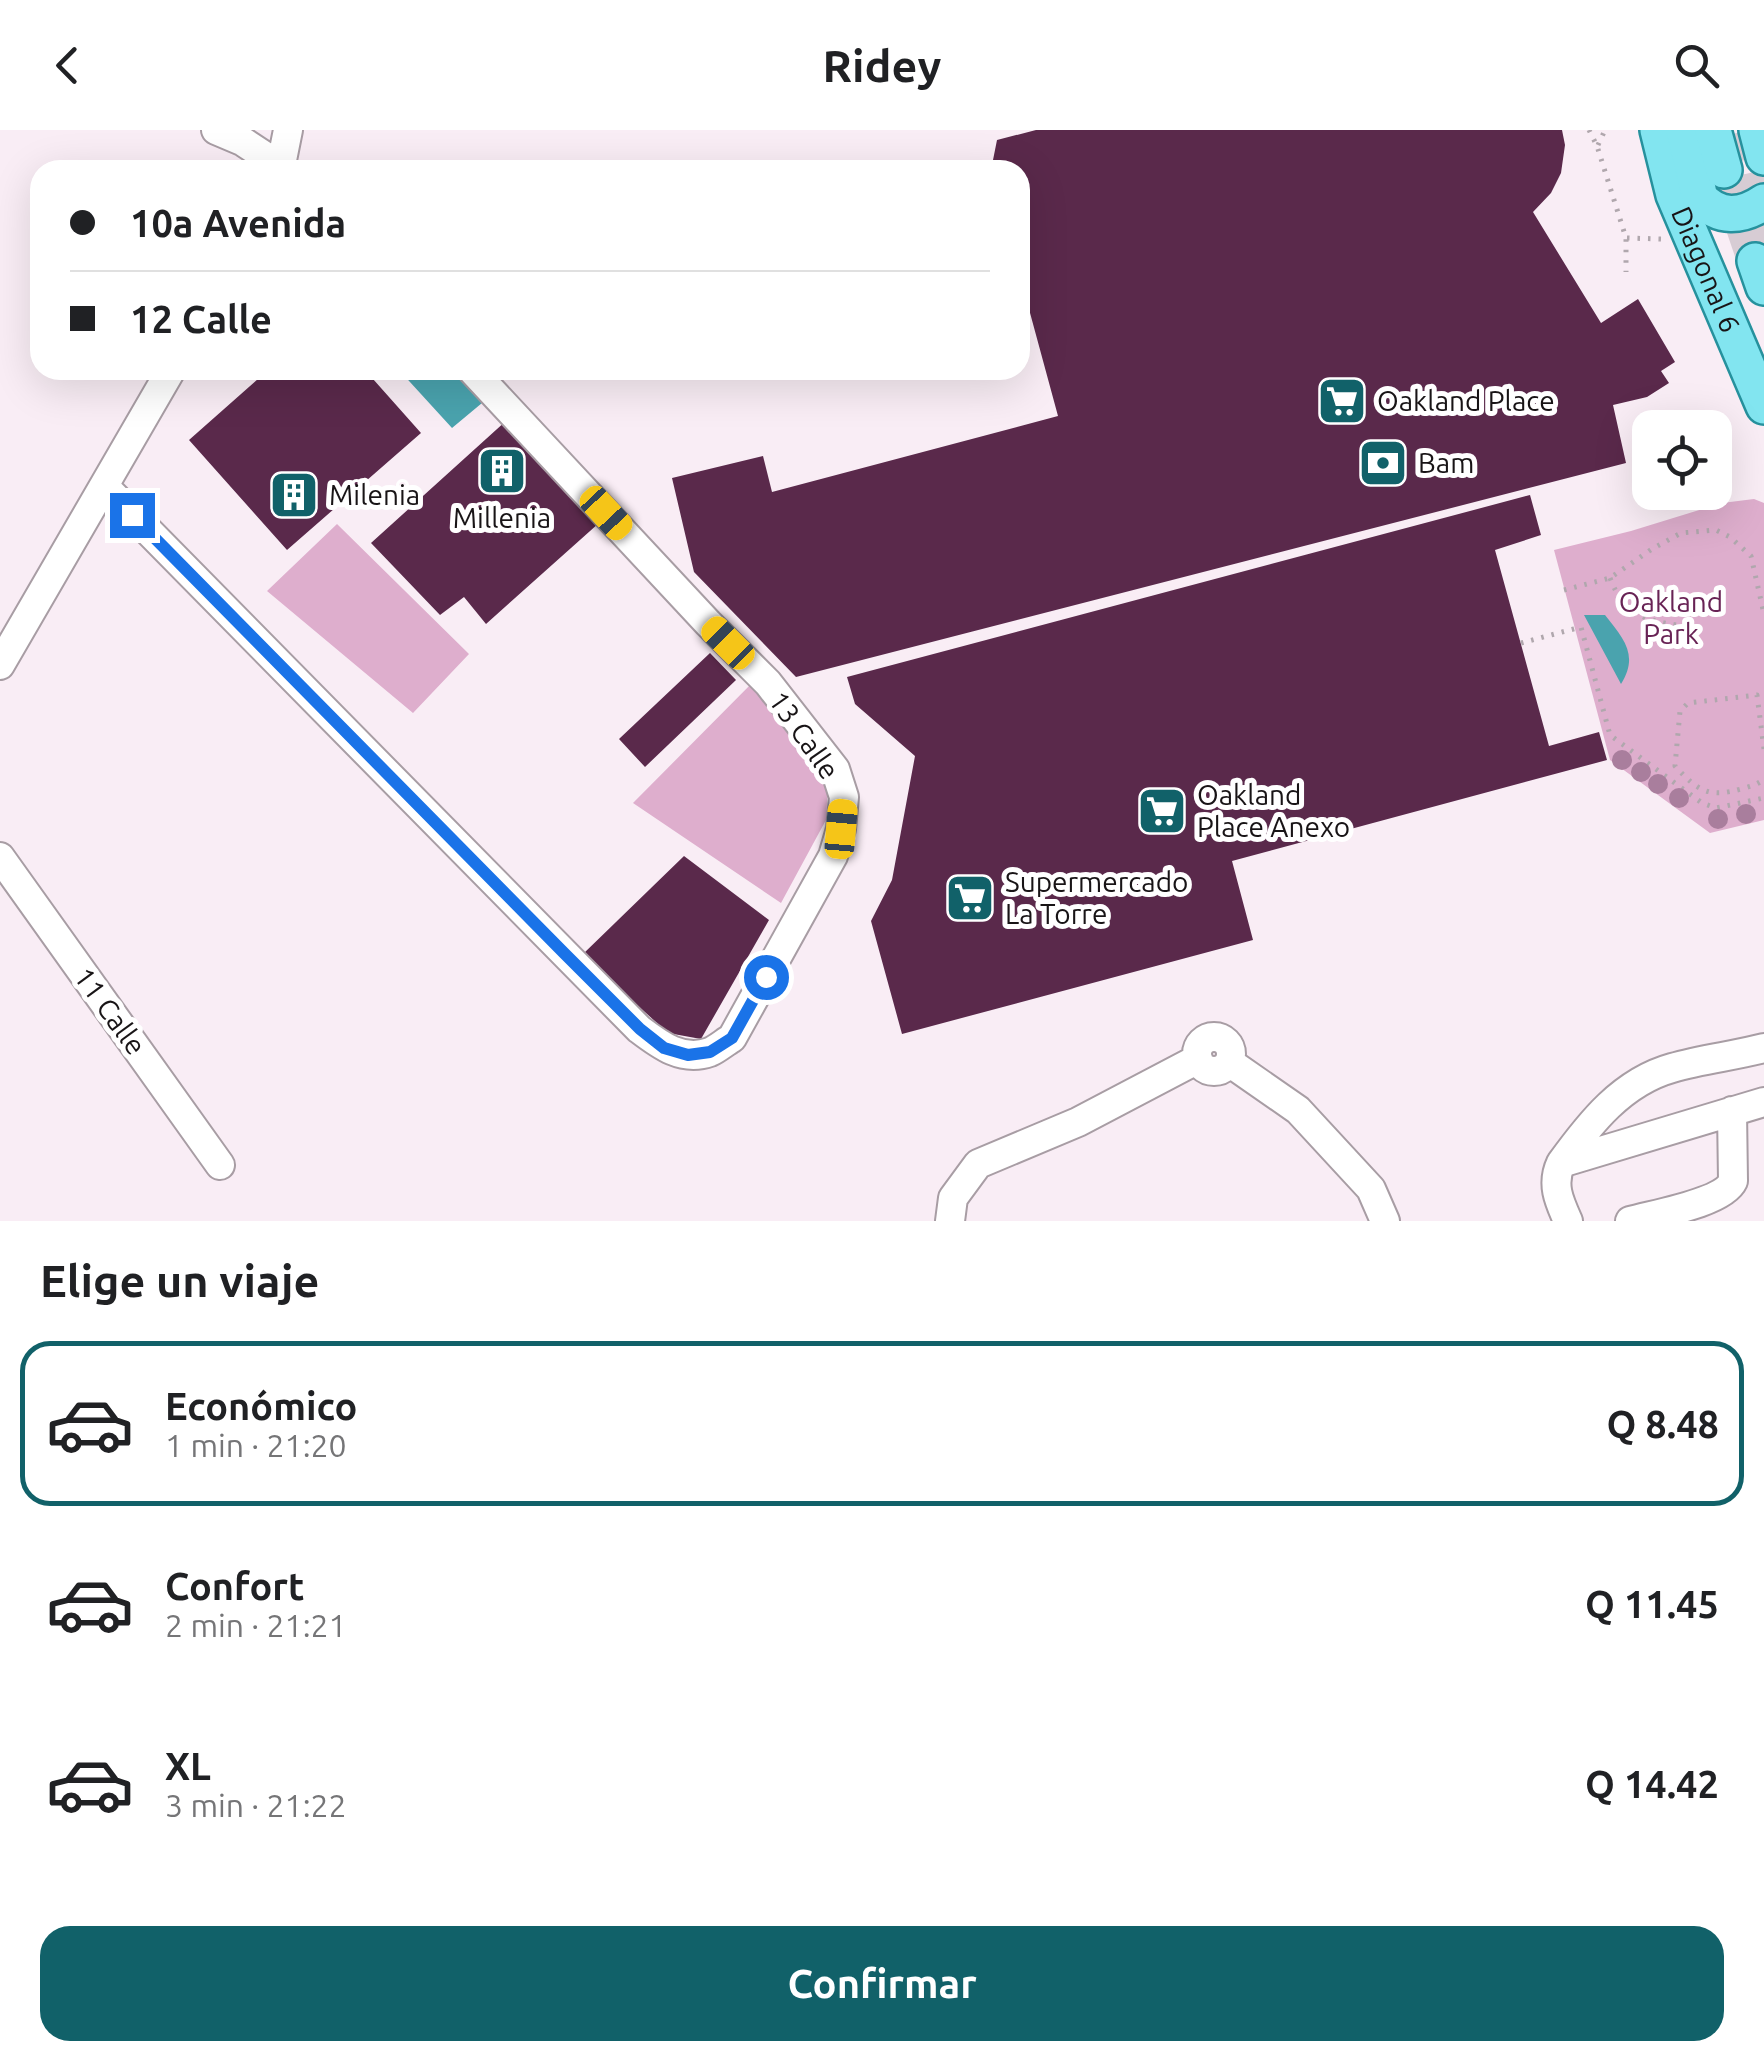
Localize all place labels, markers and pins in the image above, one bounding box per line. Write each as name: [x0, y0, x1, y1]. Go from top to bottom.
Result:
supermarket icon: Oakland Place: [1316, 375, 1368, 427]
place label: Oakland Place: [1377, 385, 1555, 416]
bank icon: Bam: [1357, 437, 1409, 489]
building icon: Millenia: [476, 445, 528, 497]
place label: Bam: [1418, 447, 1474, 478]
building icon: Milenia: [268, 469, 320, 521]
place label: Milenia: [329, 479, 420, 510]
place label: Millenia: [453, 502, 551, 533]
place label: Oakland Place Anexo: [1197, 779, 1350, 842]
supermarket icon: Oakland Place Anexo: [1136, 785, 1188, 837]
place label: Supermercado La Torre: [1005, 866, 1188, 929]
supermarket icon: Supermercado La Torre: [944, 872, 996, 924]

